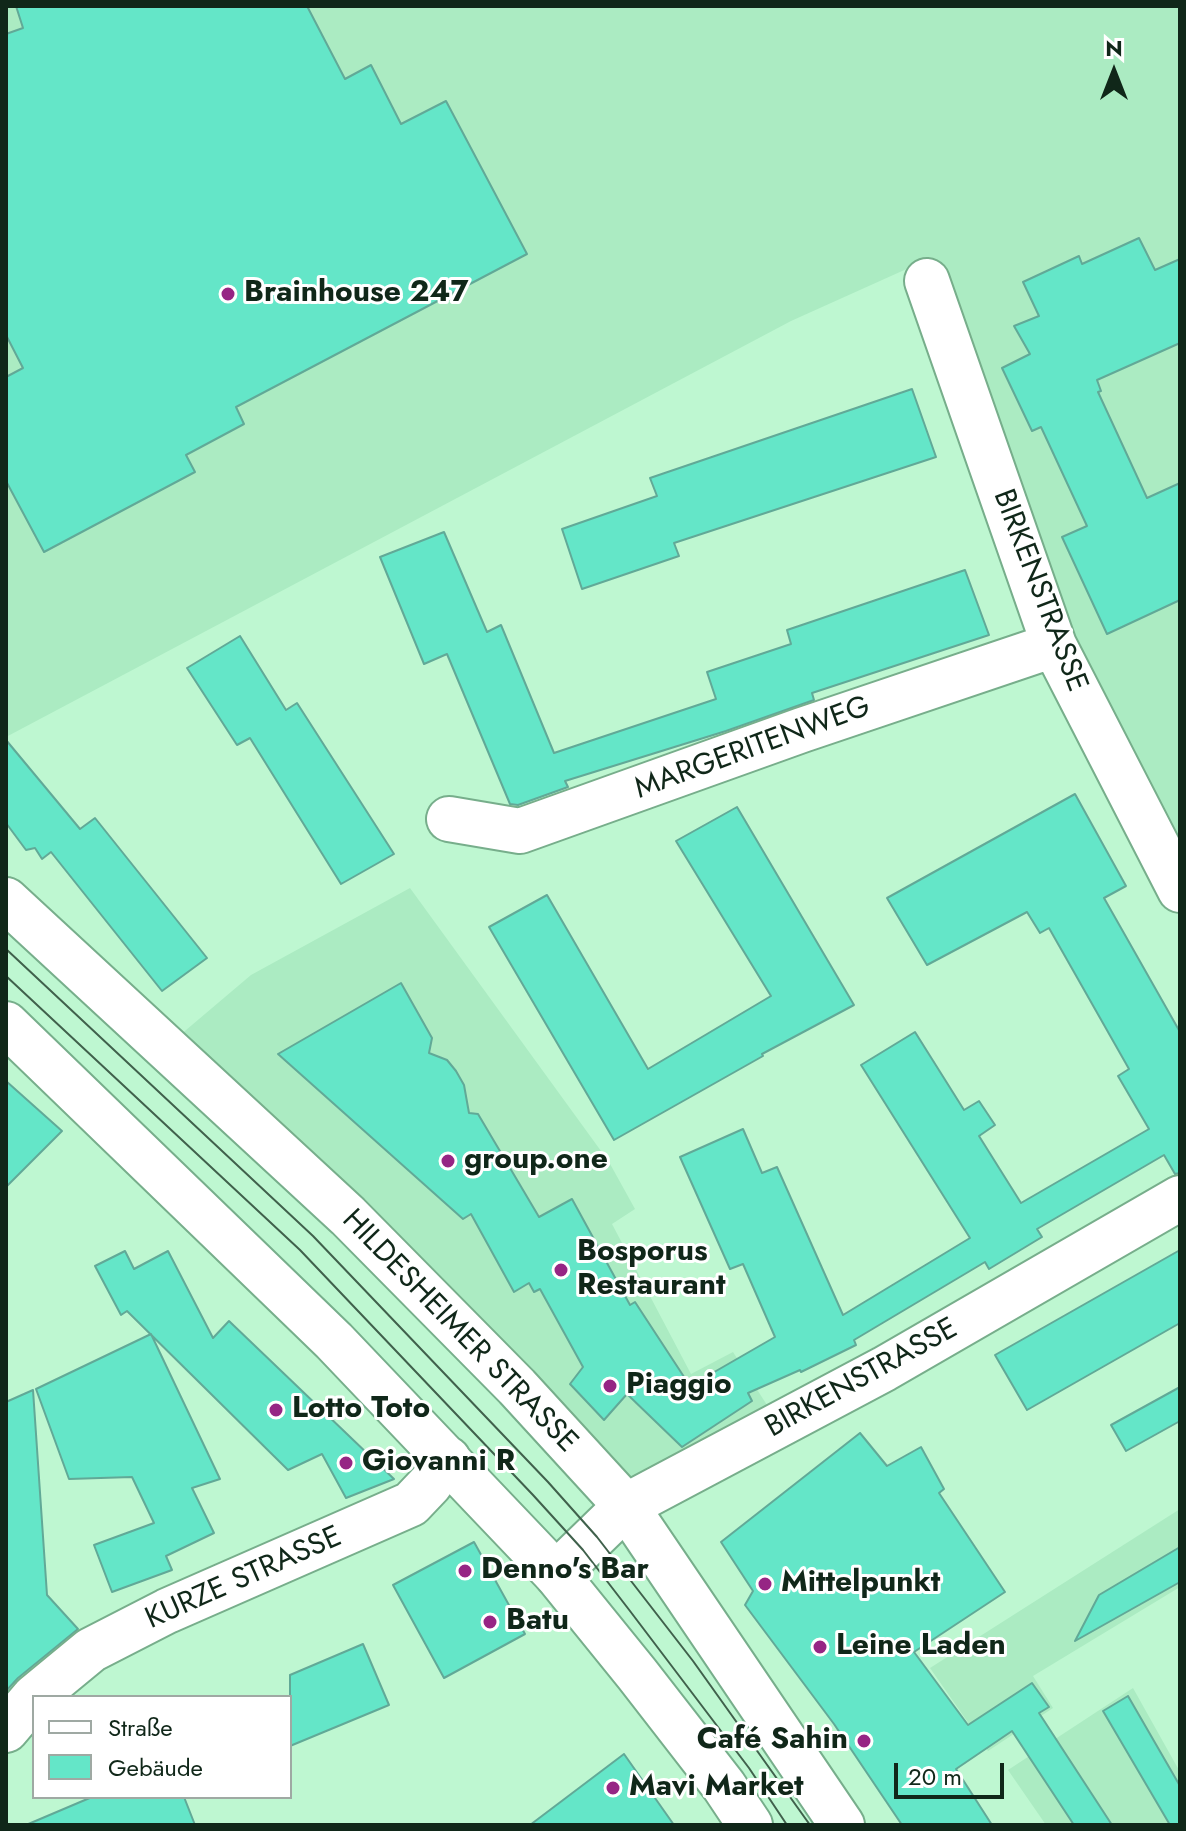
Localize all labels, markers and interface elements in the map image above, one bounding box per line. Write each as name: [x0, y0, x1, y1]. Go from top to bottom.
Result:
north arrow: [1074, 32, 1154, 112]
text: N: [1105, 32, 1123, 64]
place label: Brainhouse 247: [244, 276, 469, 312]
marker: Brainhouse 247: [219, 285, 237, 303]
street label: BIRKENSTRASSE: [984, 485, 1094, 697]
street label: MARGERITENWEG: [630, 690, 876, 808]
place label: group.one: [464, 1143, 608, 1179]
marker: group.one: [439, 1152, 457, 1170]
street label: HILDESHEIMER STRASSE: [334, 1203, 584, 1461]
place label: Bosporus Restaurant: [577, 1235, 726, 1306]
marker: Bosporus Restaurant: [552, 1261, 570, 1279]
street label: BIRKENSTRASSE: [760, 1311, 964, 1447]
place label: Piaggio: [626, 1368, 732, 1404]
marker: Piaggio: [601, 1377, 619, 1395]
place label: Lotto Toto: [292, 1392, 430, 1428]
marker: Lotto Toto: [267, 1401, 285, 1419]
place label: Giovanni R: [362, 1445, 515, 1481]
marker: Giovanni R: [337, 1454, 355, 1472]
street label: KURZE STRASSE: [140, 1520, 348, 1638]
place label: Denno's Bar: [481, 1553, 649, 1589]
marker: Denno's Bar: [456, 1562, 474, 1580]
place label: Mittelpunkt: [781, 1566, 940, 1602]
marker: Mittelpunkt: [756, 1575, 774, 1593]
place label: Batu: [506, 1604, 569, 1640]
marker: Batu: [481, 1613, 499, 1631]
place label: Leine Laden: [836, 1629, 1006, 1665]
marker: Leine Laden: [811, 1638, 829, 1656]
legend: [32, 1695, 292, 1799]
text: Straße: [108, 1710, 173, 1745]
place label: Café Sahin: [697, 1723, 848, 1759]
marker: Café Sahin: [855, 1732, 873, 1750]
scale bar: [898, 1747, 1008, 1797]
text: Gebäude: [108, 1750, 203, 1785]
text: 20 m: [908, 1759, 962, 1794]
place label: Mavi Market: [629, 1770, 804, 1806]
marker: Mavi Market: [604, 1779, 622, 1797]

